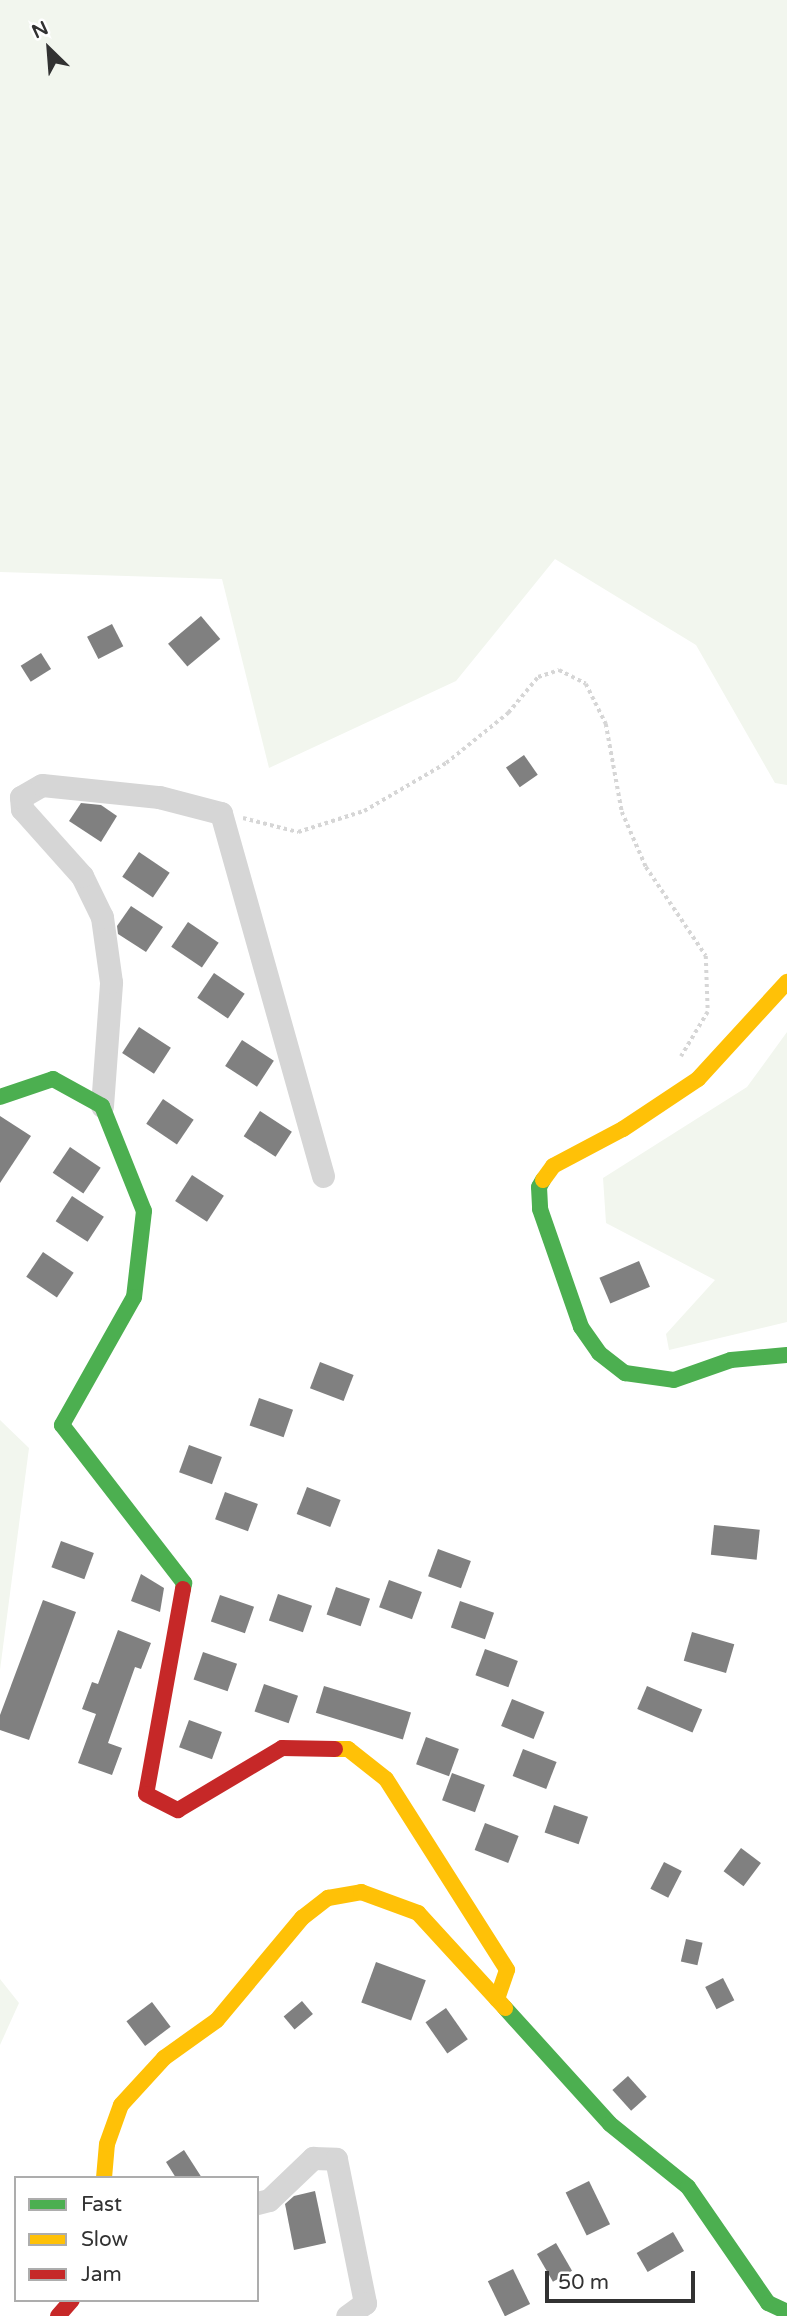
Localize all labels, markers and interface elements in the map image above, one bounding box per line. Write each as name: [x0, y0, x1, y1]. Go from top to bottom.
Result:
north arrow: [14, 14, 84, 84]
text: N: [29, 17, 52, 43]
legend: [14, 2176, 259, 2302]
text: Fast: [81, 2192, 122, 2217]
text: Slow: [81, 2227, 128, 2252]
scale bar: [549, 2256, 700, 2300]
text: Jam: [81, 2262, 122, 2287]
text: 50 m: [558, 2270, 609, 2295]

